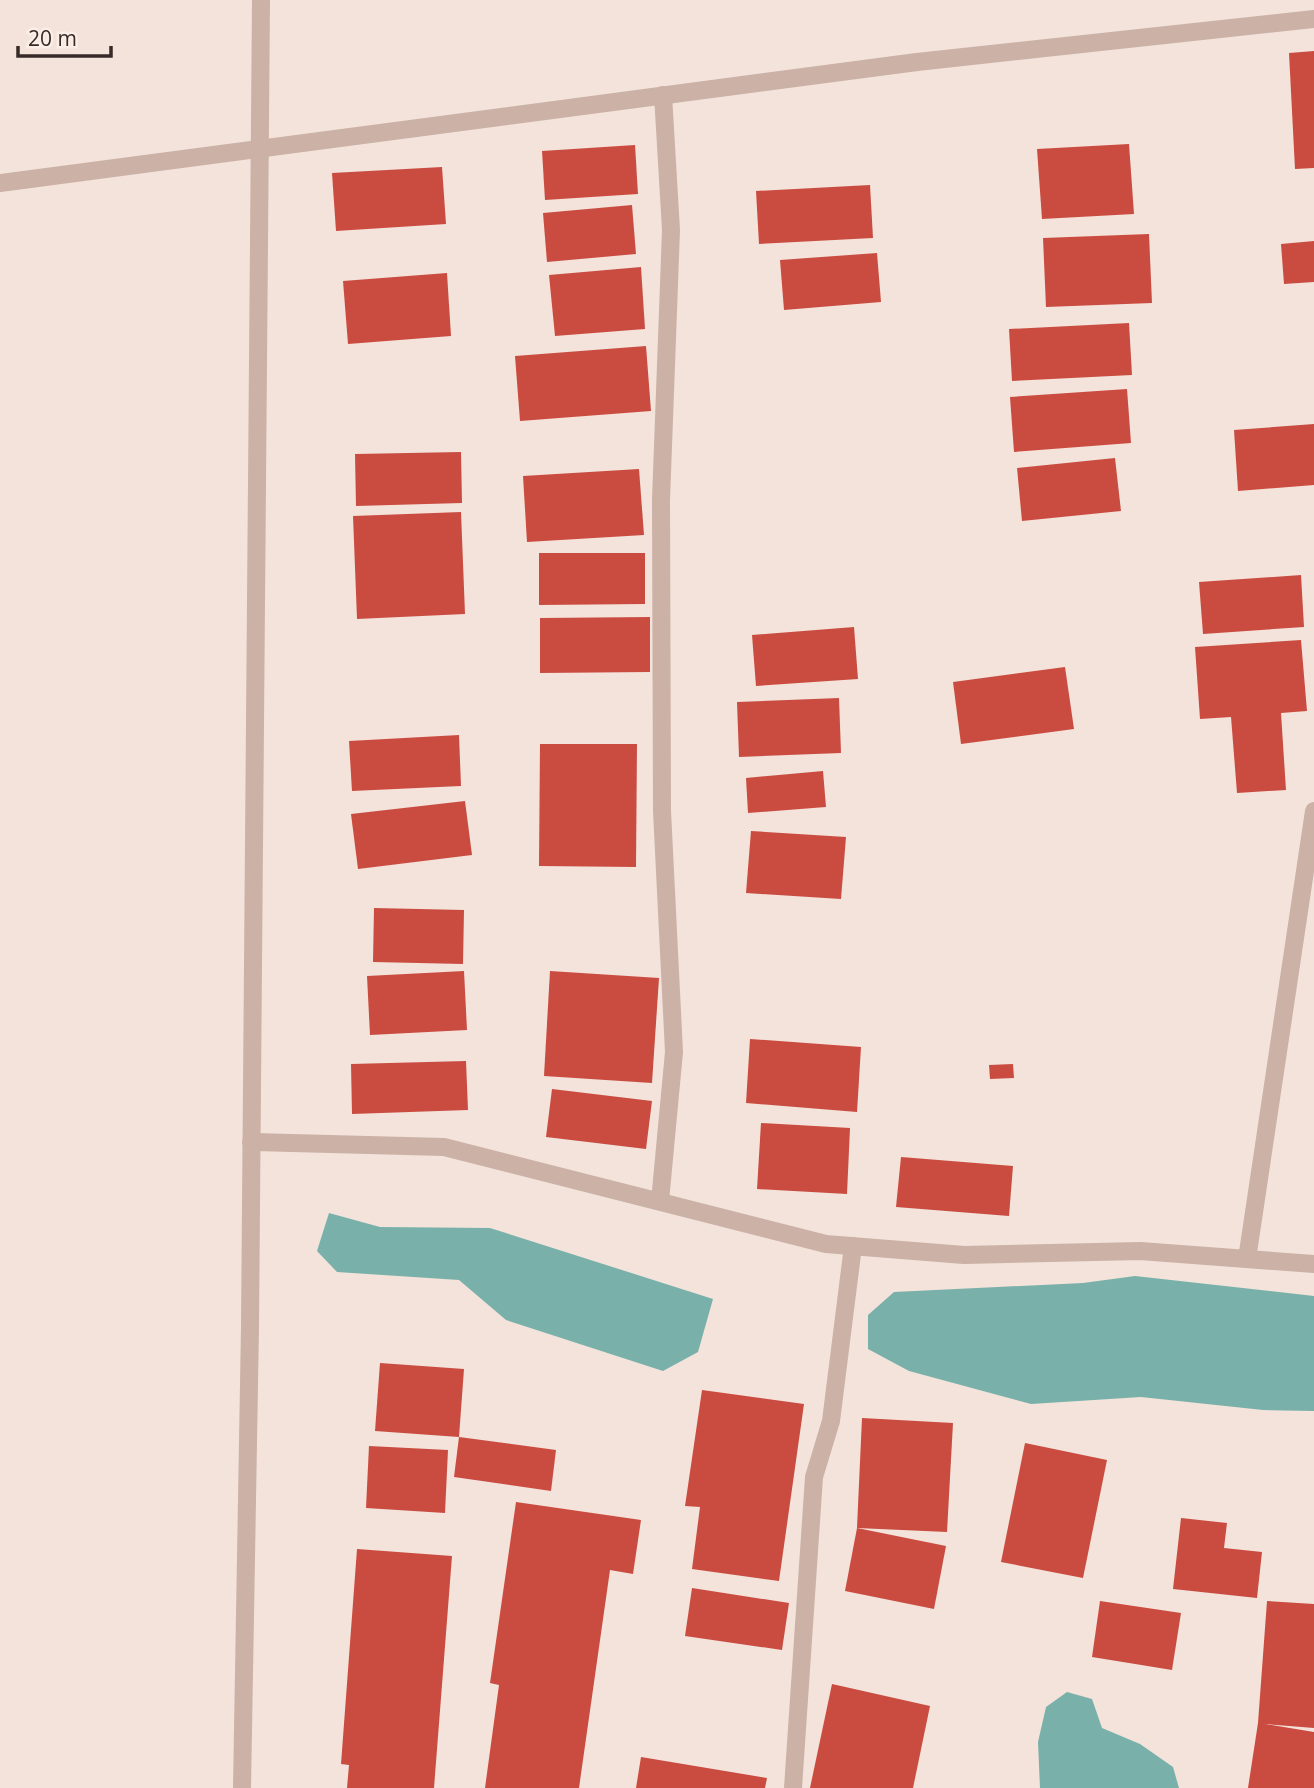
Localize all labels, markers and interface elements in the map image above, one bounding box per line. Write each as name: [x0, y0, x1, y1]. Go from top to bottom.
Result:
scale bar: [18, 14, 110, 58]
text: 20 m: [28, 24, 77, 52]

